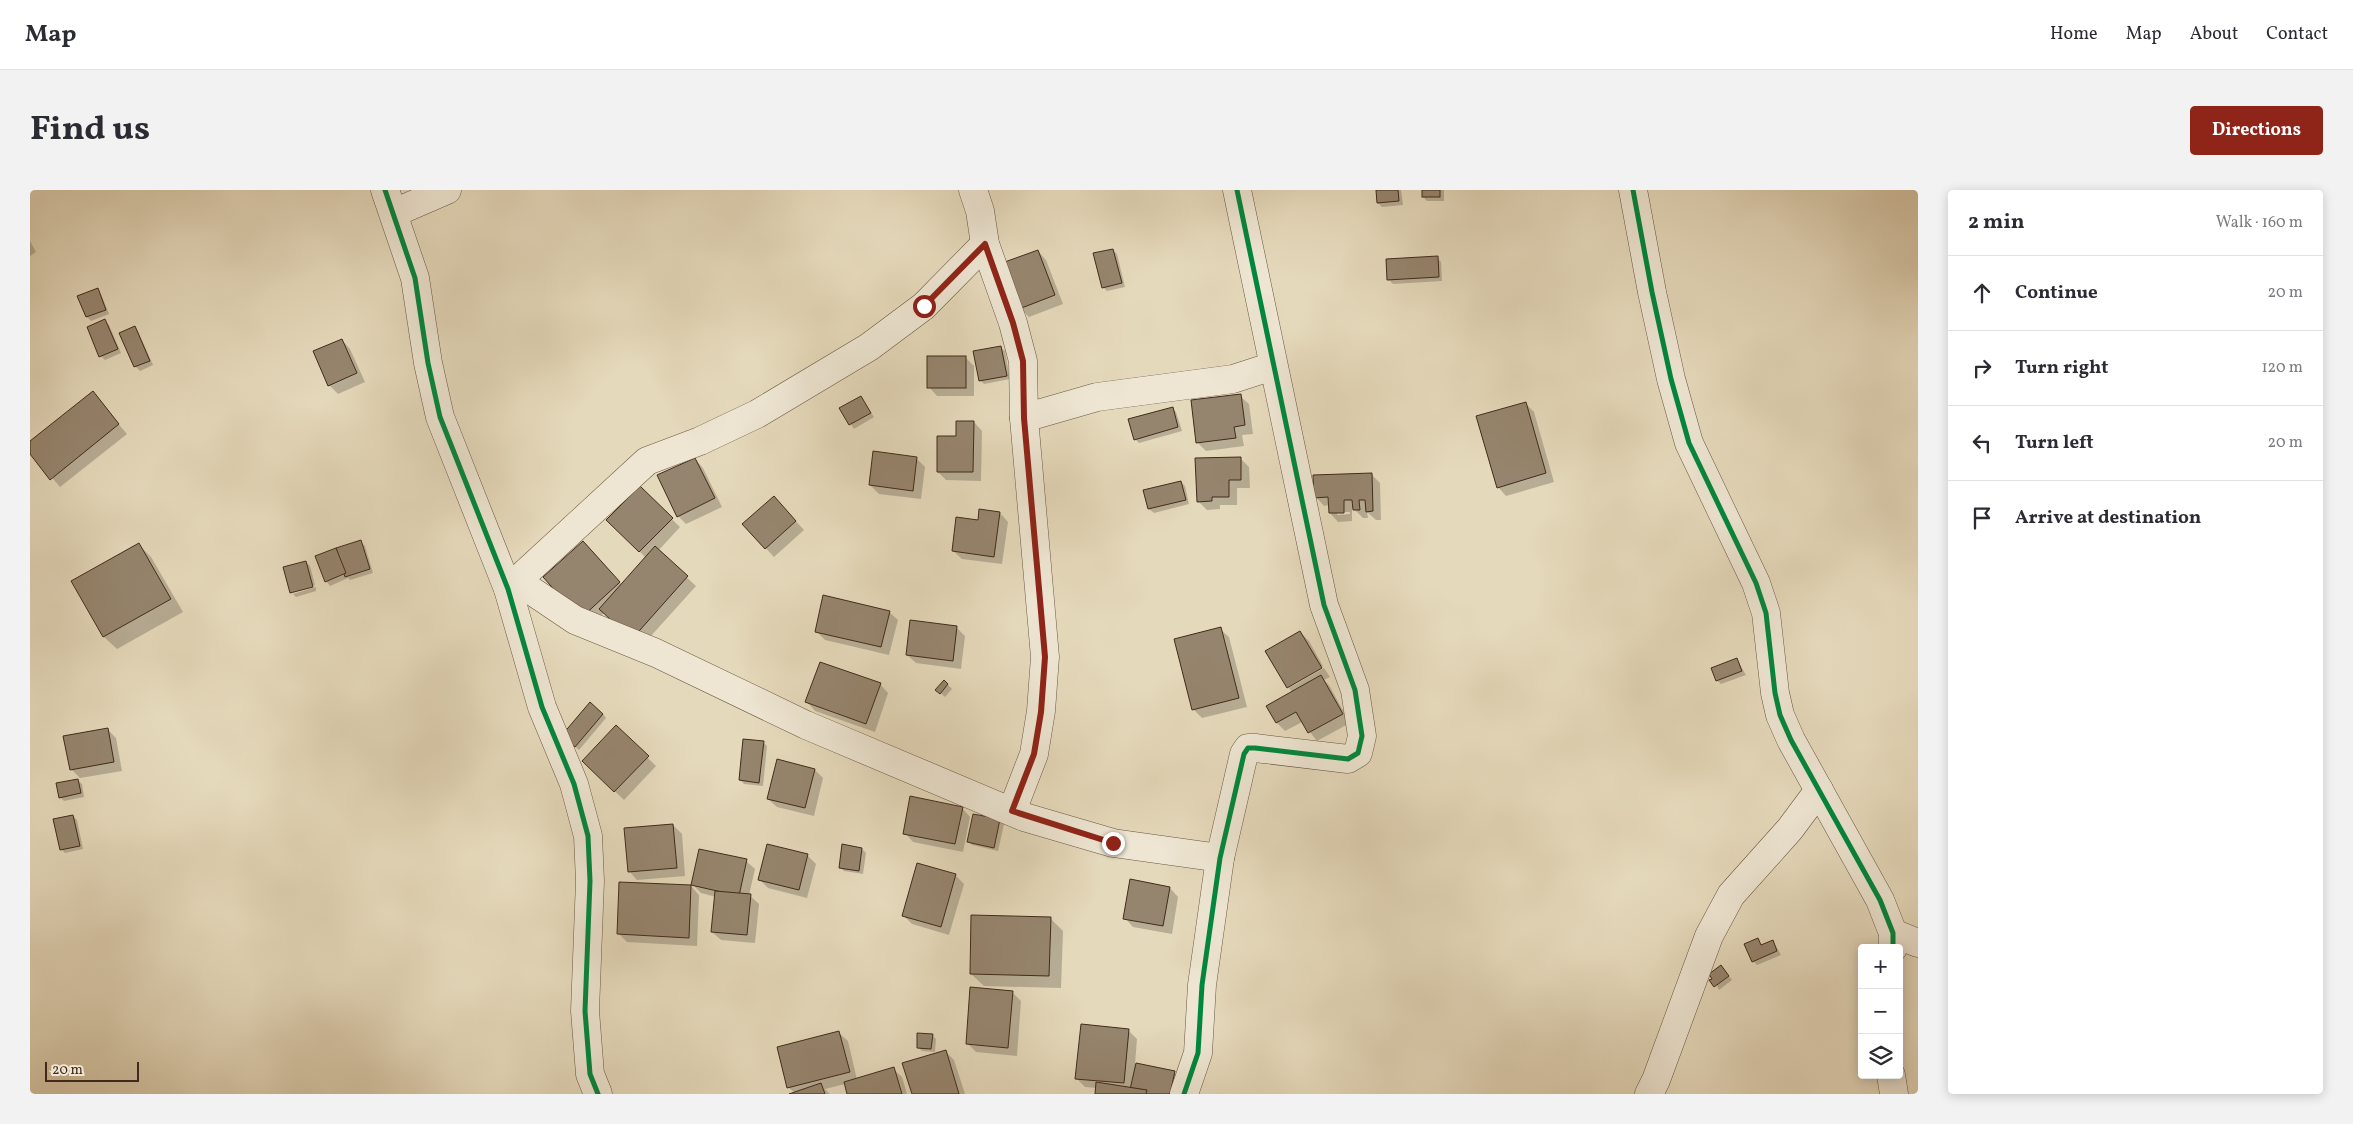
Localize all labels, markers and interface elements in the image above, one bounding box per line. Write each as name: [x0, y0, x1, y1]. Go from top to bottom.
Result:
text: Map: [25, 18, 76, 52]
text: Home: [2050, 22, 2098, 47]
text: Map: [2126, 22, 2162, 47]
text: About: [2190, 22, 2238, 47]
text: Contact: [2266, 22, 2328, 47]
text: Find us: [30, 106, 150, 154]
button: Directions: [2190, 106, 2323, 155]
text: 2 min: [1968, 208, 2025, 237]
text: Walk · 160 m: [2216, 212, 2303, 234]
icon: ahead: [1968, 279, 1996, 307]
text: Continue: [2015, 280, 2098, 306]
text: 20 m: [2268, 282, 2303, 304]
route start: [913, 295, 936, 318]
icon: right: [1968, 354, 1996, 382]
text: Turn right: [2015, 355, 2108, 381]
text: 120 m: [2261, 357, 2303, 379]
icon: left: [1968, 429, 1996, 457]
text: Turn left: [2015, 430, 2094, 456]
text: 20 m: [2268, 432, 2303, 454]
icon: arrive: [1968, 504, 1996, 532]
text: Arrive at destination: [2015, 505, 2201, 531]
route end: [1102, 832, 1125, 855]
map controls: [1858, 944, 1903, 1079]
button: +: [1858, 944, 1903, 989]
button: −: [1858, 989, 1903, 1034]
button: layers: [1858, 1034, 1903, 1079]
scale bar: [45, 1059, 139, 1082]
text: 20 m: [52, 1061, 83, 1080]

